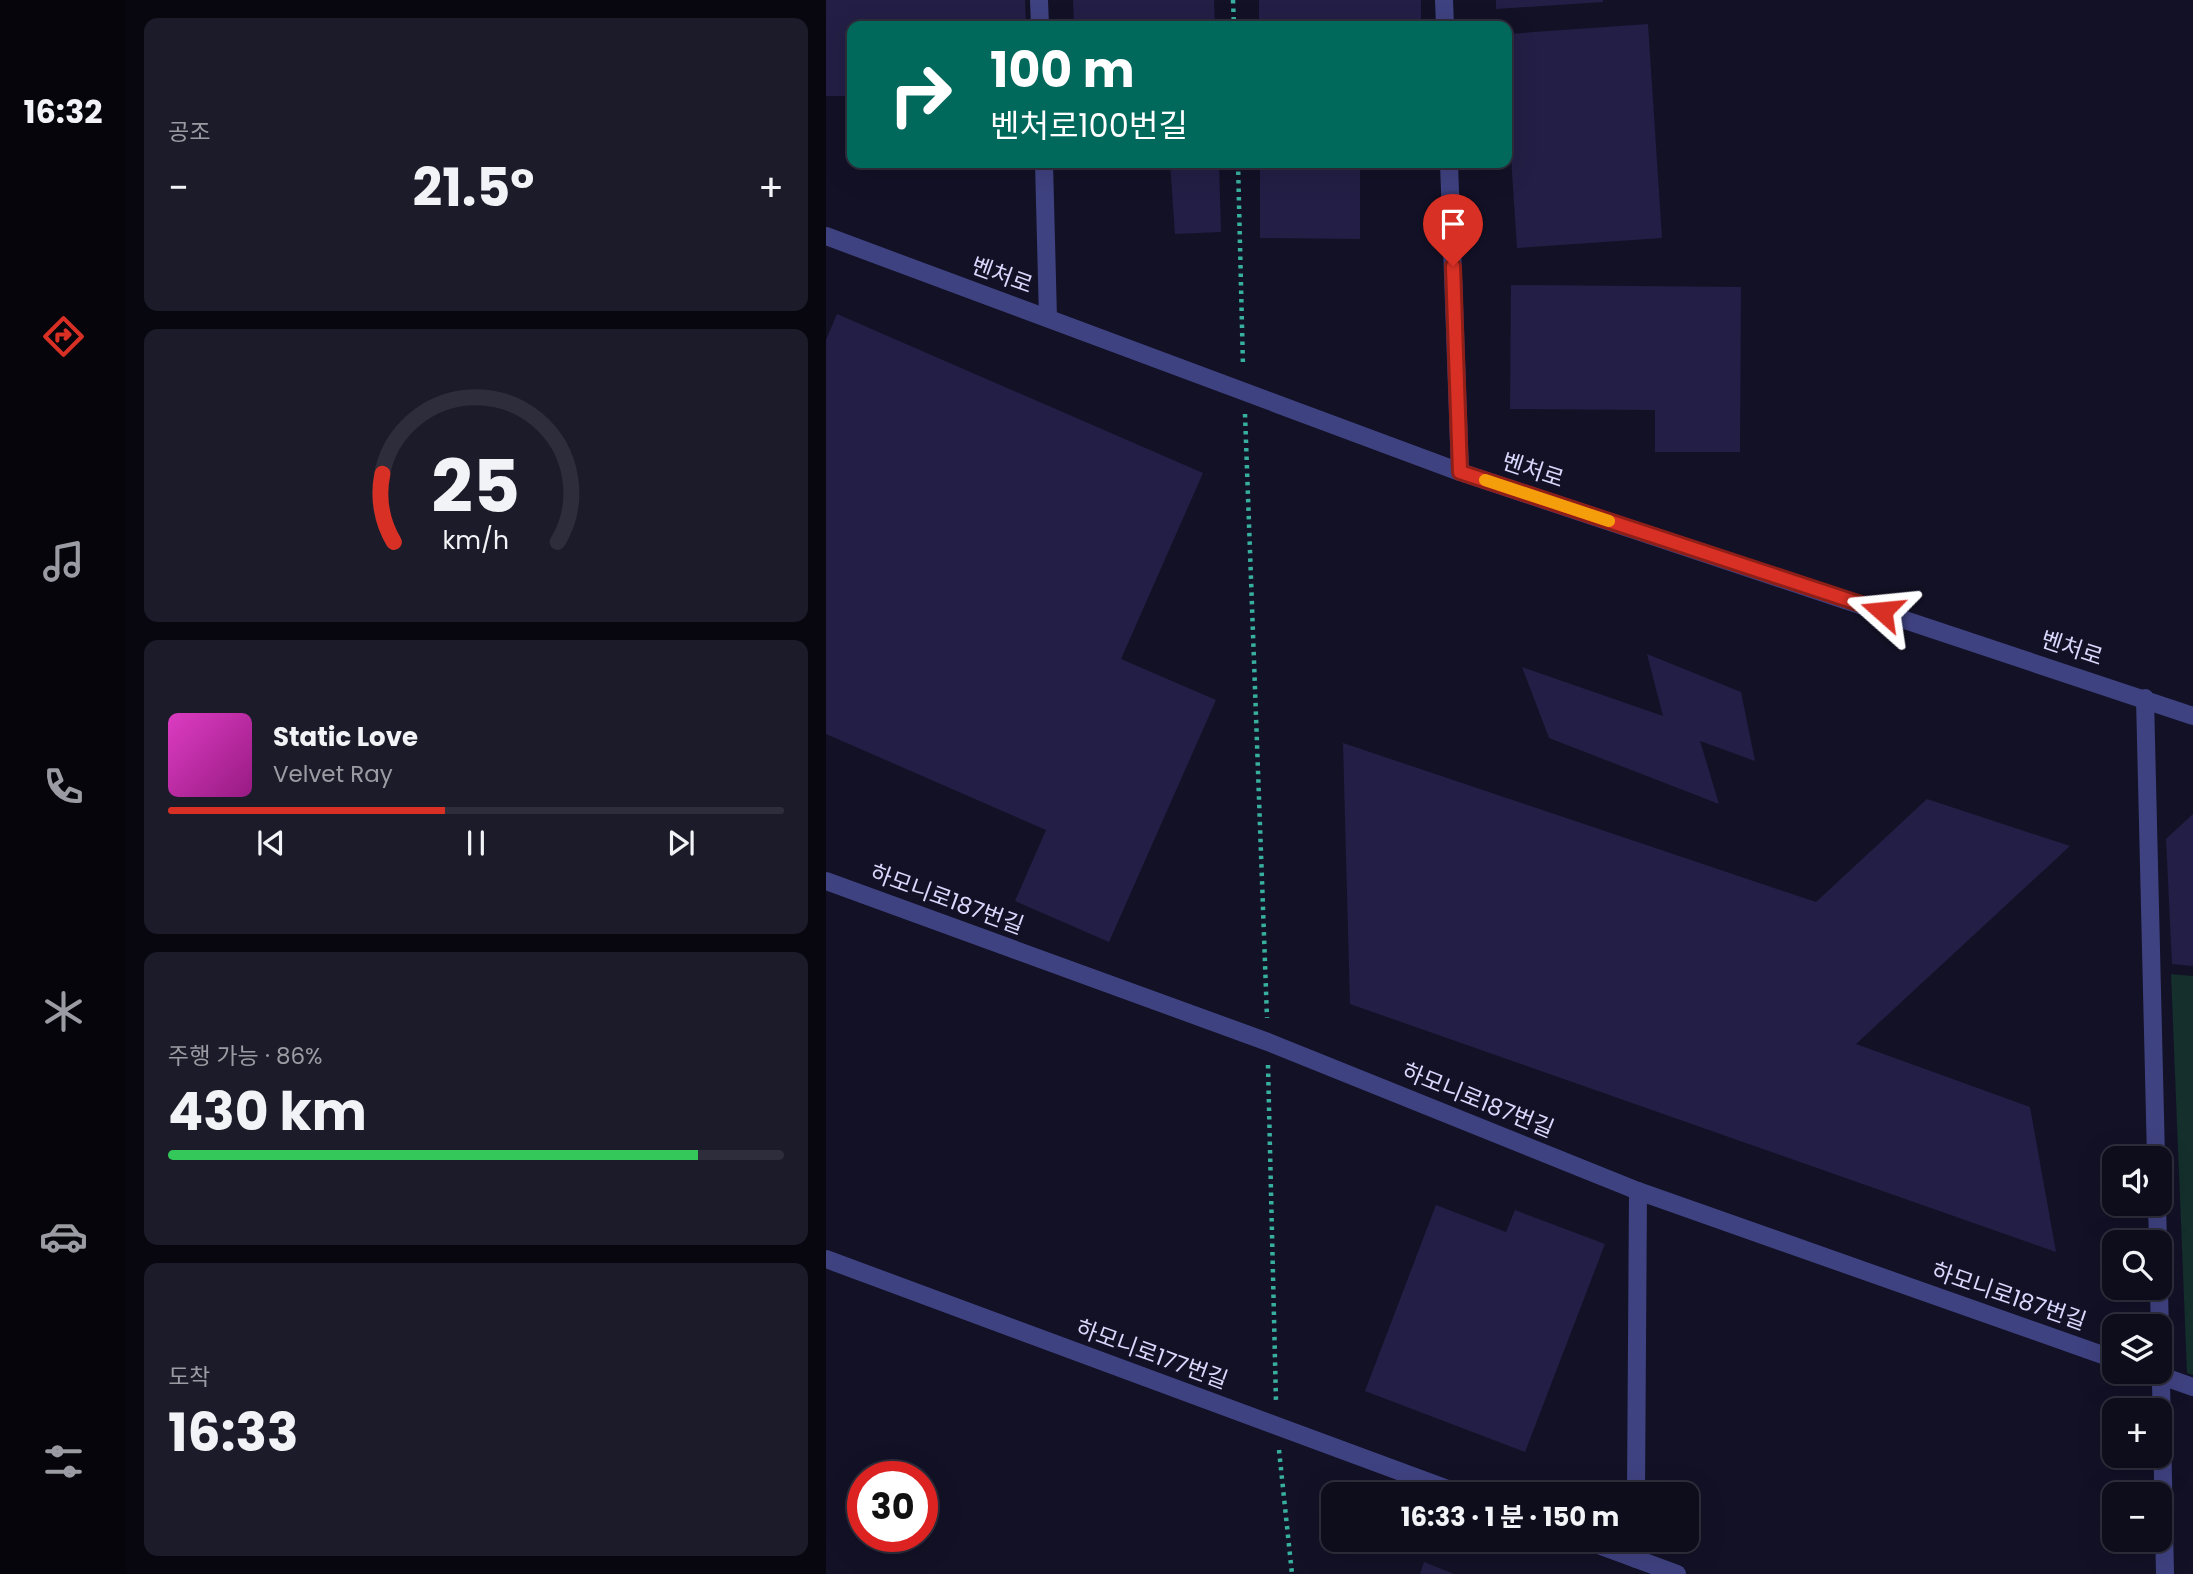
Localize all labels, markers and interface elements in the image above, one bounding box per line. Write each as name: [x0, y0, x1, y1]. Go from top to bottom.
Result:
text: 100 m: [990, 36, 1135, 104]
icon: right: [875, 49, 966, 140]
text: 16:32: [23, 89, 103, 134]
text: 벤처로100번길: [990, 103, 1188, 148]
text: 공조: [168, 116, 210, 148]
text: 21.5°: [413, 151, 534, 224]
text: −: [168, 161, 189, 214]
text: +: [758, 161, 784, 214]
pin: [1423, 194, 1483, 266]
icon: arrive: [1434, 205, 1472, 243]
street label: 벤처로: [967, 249, 1037, 301]
icon: directions: [39, 312, 88, 361]
text: 25: [432, 436, 520, 537]
street label: 벤처로: [1498, 445, 1568, 495]
text: km/h: [443, 523, 509, 558]
icon: music: [39, 537, 88, 586]
position arrow: [1845, 574, 1919, 648]
street label: 벤처로: [2037, 623, 2107, 673]
text: Static Love: [273, 719, 418, 755]
text: Velvet Ray: [273, 758, 393, 790]
icon: phone: [39, 762, 88, 811]
icon: previous: [252, 824, 290, 862]
icon: pause: [457, 824, 495, 862]
icon: next: [662, 824, 700, 862]
street label: 하모니로187번길: [866, 856, 1028, 942]
icon: climate: [39, 987, 88, 1036]
text: 주행 가능 · 86%: [168, 1040, 323, 1072]
street label: 하모니로187번길: [1397, 1055, 1559, 1145]
text: 430 km: [168, 1075, 367, 1148]
map controls: [2102, 1146, 2172, 1552]
button: sound: [2102, 1146, 2172, 1216]
icon: car: [39, 1212, 88, 1261]
button: search: [2102, 1230, 2172, 1300]
street label: 하모니로187번길: [1927, 1255, 2091, 1337]
street label: 하모니로177번길: [1072, 1312, 1232, 1396]
button: layers: [2102, 1314, 2172, 1384]
text: 도착: [168, 1361, 210, 1393]
text: 16:33: [168, 1396, 298, 1469]
button: +: [2102, 1398, 2172, 1468]
icon: filters: [39, 1437, 88, 1486]
speed limit sign: 30: [847, 1461, 938, 1552]
button: −: [2102, 1482, 2172, 1552]
text: 16:33 · 1 분 · 150 m: [1401, 1499, 1619, 1535]

